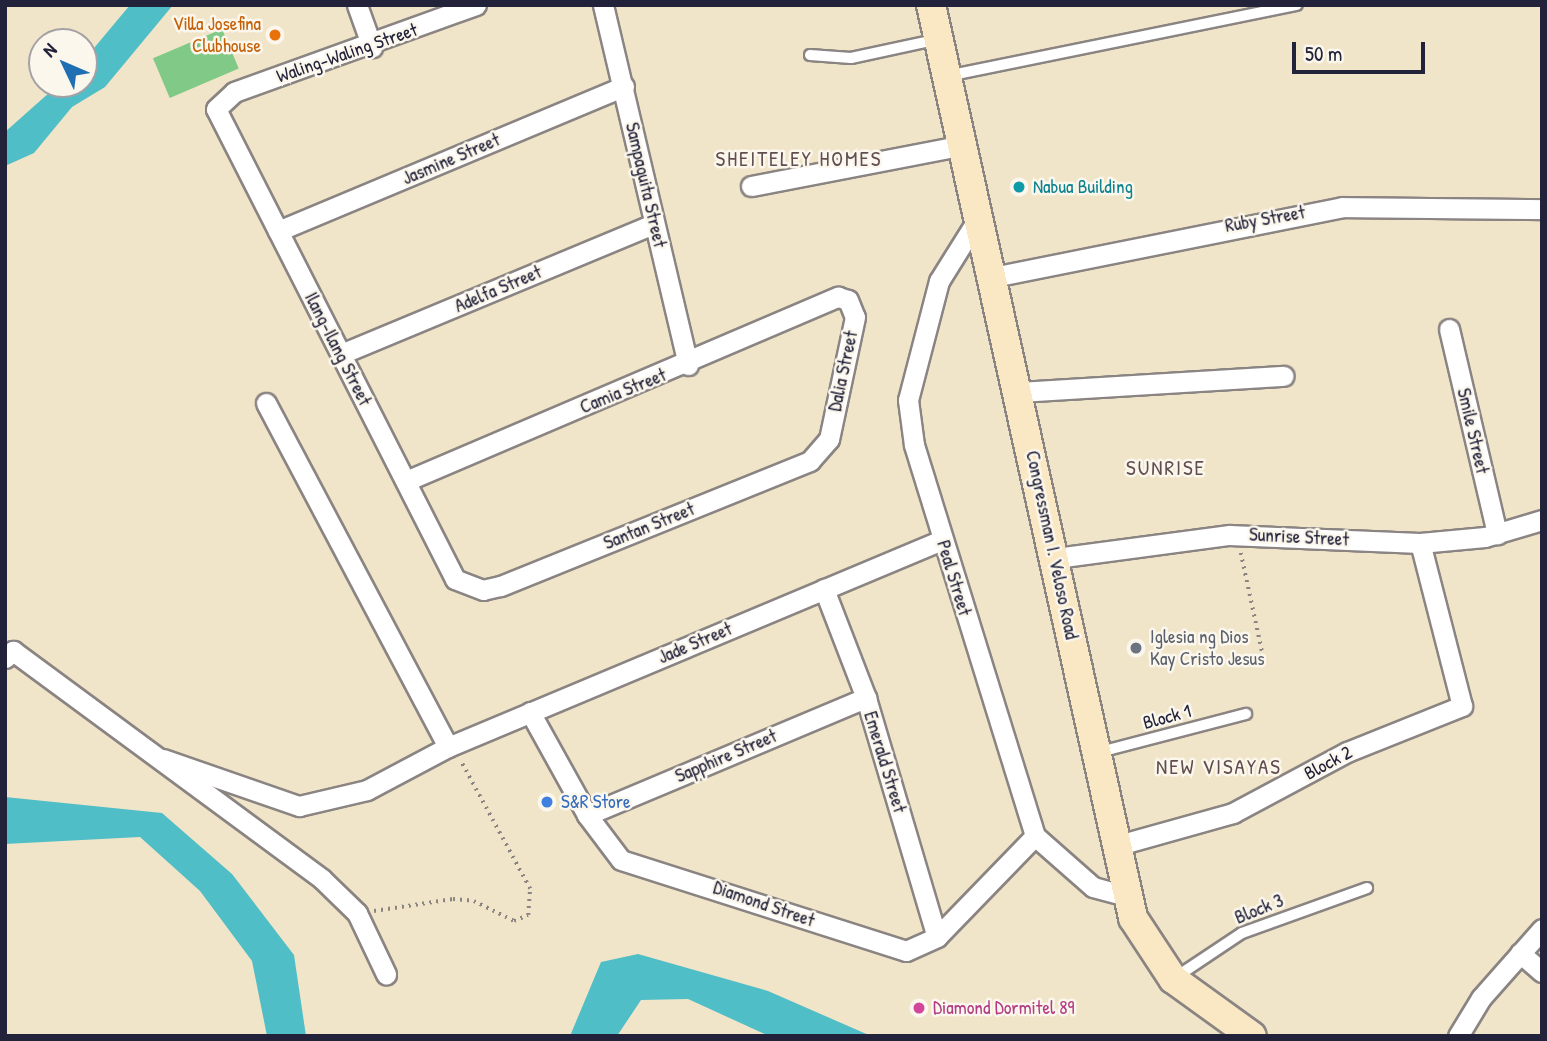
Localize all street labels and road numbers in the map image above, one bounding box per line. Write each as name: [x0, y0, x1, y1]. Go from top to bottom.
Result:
street label: Waling-Waling Street: [274, 18, 420, 88]
street label: Sampaguita Street: [621, 120, 671, 250]
street label: Jasmine Street: [399, 128, 503, 190]
street label: Ruby Street: [1223, 201, 1307, 237]
street label: Adelfa Street: [451, 260, 545, 318]
street label: Ilang-Ilang Street: [300, 288, 376, 410]
street label: Dalia Street: [823, 329, 863, 413]
street label: Camia Street: [577, 363, 669, 419]
street label: Smile Street: [1452, 386, 1494, 476]
street label: Congressman I. Veloso Road: [1021, 449, 1083, 641]
street label: Santan Street: [600, 497, 698, 555]
street label: Sunrise Street: [1248, 523, 1350, 551]
street label: Peal Street: [932, 537, 976, 619]
street label: Jade Street: [655, 617, 735, 669]
street label: Block 1: [1140, 700, 1194, 734]
street label: Emerald Street: [859, 709, 911, 815]
street label: Sapphire Street: [672, 724, 780, 788]
street label: Block 2: [1300, 741, 1356, 785]
street label: Diamond Street: [710, 876, 818, 932]
street label: Block 3: [1231, 889, 1287, 929]

